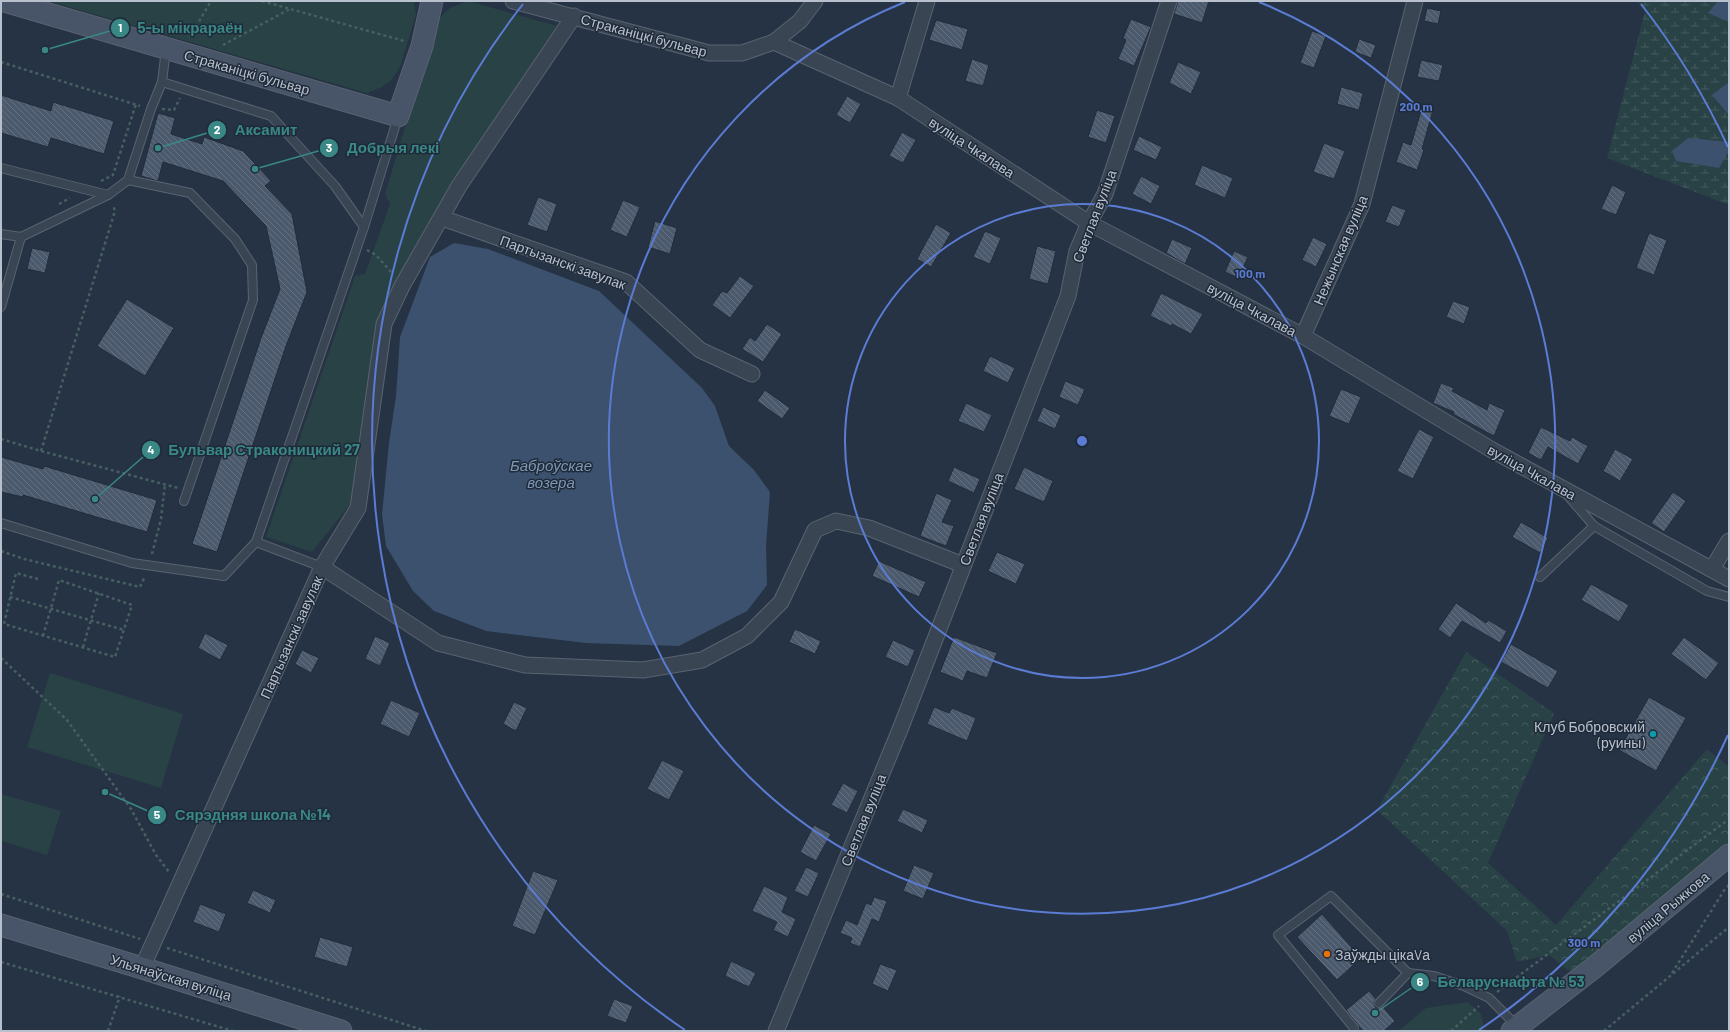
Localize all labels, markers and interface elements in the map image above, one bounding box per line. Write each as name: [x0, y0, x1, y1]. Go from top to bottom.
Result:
street label: Страканіцкі бульвар: [579, 10, 709, 60]
callout: 5-ы мікрараён: [110, 15, 251, 42]
text: 5-ы мікрараён: [137, 18, 243, 36]
text: 1: [118, 20, 122, 34]
street label: Страканіцкі бульвар: [182, 46, 312, 98]
text: 200 m: [1400, 99, 1432, 113]
street label: вуліца Чкалава: [926, 113, 1018, 181]
callout: Аксамит: [207, 116, 305, 143]
text: Аксамит: [235, 120, 297, 138]
text: 2: [214, 122, 221, 136]
callout: Добрыя лекi: [319, 134, 447, 161]
text: Добрыя лекi: [347, 138, 439, 156]
text: 3: [326, 140, 332, 154]
street label: Светлая вуліца: [1068, 167, 1120, 265]
street label: Нежынская вуліца: [1309, 192, 1371, 307]
street label: Партызанскі завулак: [498, 231, 629, 293]
text: 100 m: [1235, 266, 1265, 280]
street label: вуліца Чкалава: [1205, 278, 1300, 340]
centre of rings: [1075, 434, 1089, 448]
callout: Бульвар Страконицкий 27: [141, 437, 368, 464]
text: Бульвар Страконицкий 27: [168, 440, 360, 458]
street label: вуліца Чкалава: [1485, 441, 1579, 503]
text: 4: [147, 442, 155, 456]
water label: Баброўскае возера: [510, 456, 592, 491]
street label: Светлая вуліца: [955, 470, 1007, 568]
street label: Партызанскі завулак: [256, 572, 326, 701]
place label: Клуб Бобровский (руины): [1534, 718, 1645, 751]
marker: Клуб Бобровский (руины): [1648, 729, 1658, 739]
street label: Светлая вуліца: [837, 771, 889, 869]
callout: Сярэдняя школа №14: [147, 801, 339, 828]
text: Сярэдняя школа №14: [175, 805, 331, 823]
text: 5: [154, 807, 161, 821]
street label: вуліца Рыжкова: [1624, 868, 1713, 946]
text: 300 m: [1568, 935, 1600, 949]
place label: Заўжды цікаVа: [1335, 946, 1430, 963]
marker: Заўжды цікаVа: [1322, 949, 1332, 959]
street label: Ульянаўская вуліца: [108, 950, 234, 1004]
callout: Беларуснафта № 53: [1410, 969, 1593, 996]
text: Беларуснафта № 53: [1437, 972, 1585, 990]
text: 6: [1417, 974, 1424, 988]

